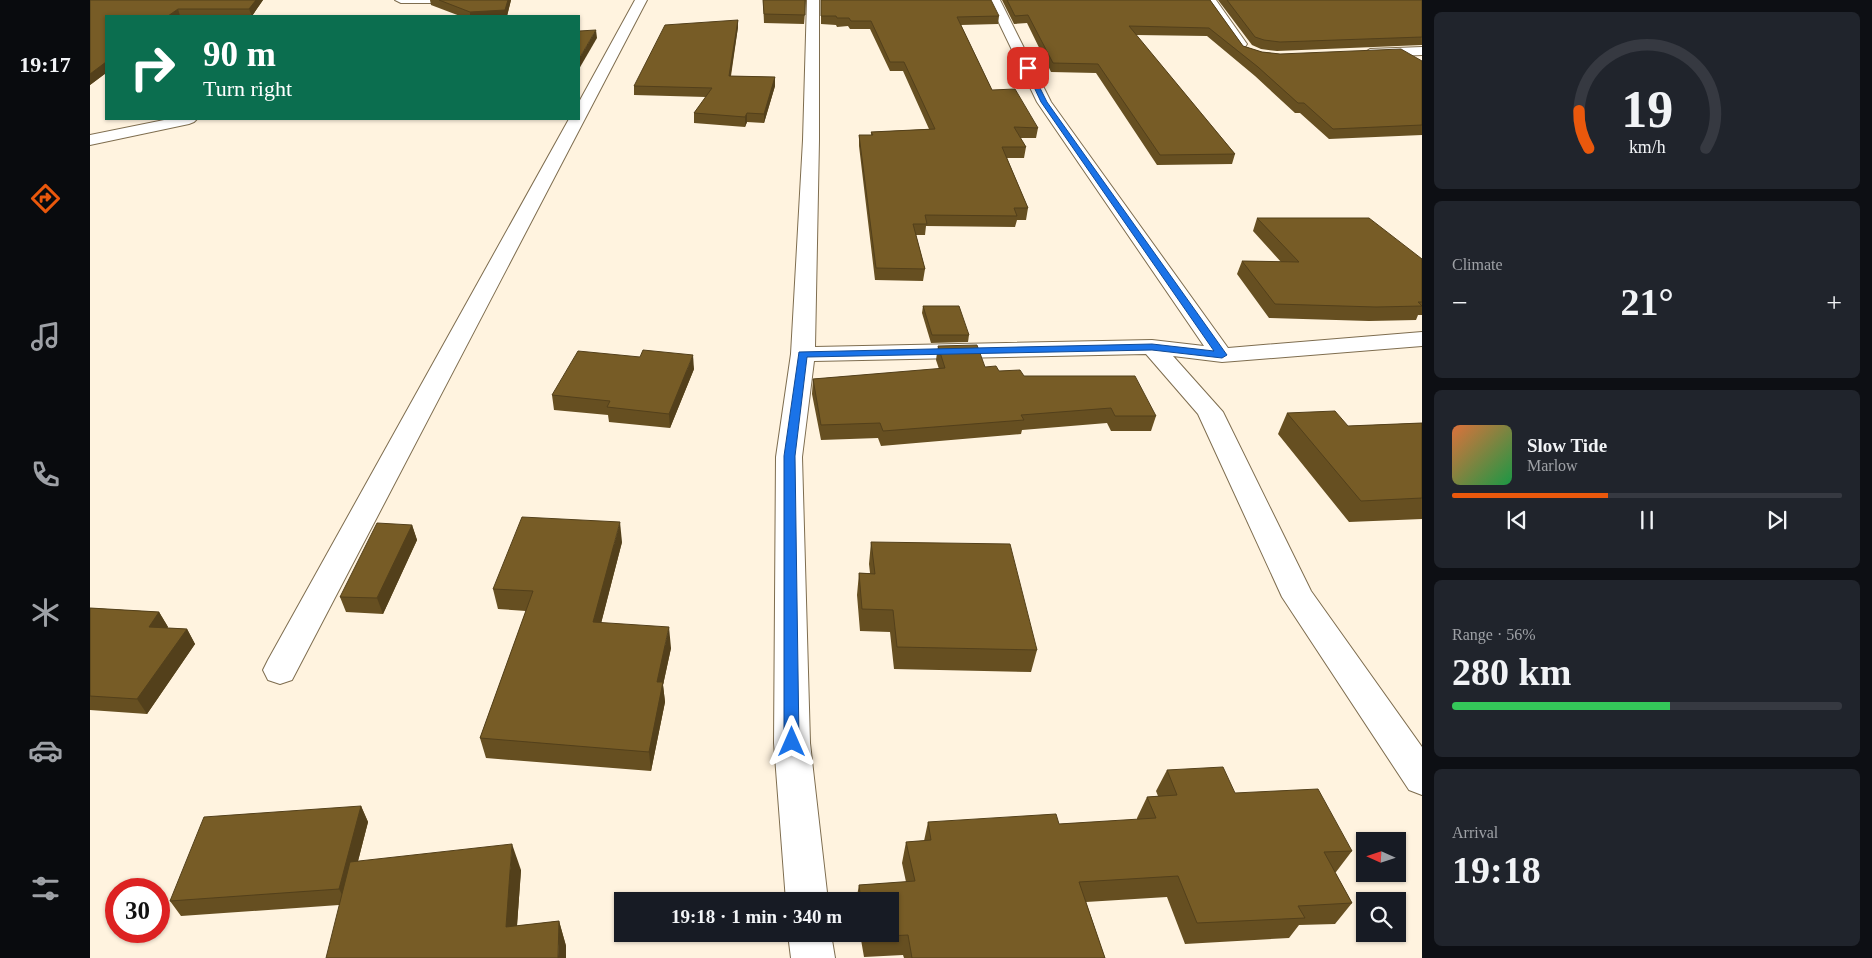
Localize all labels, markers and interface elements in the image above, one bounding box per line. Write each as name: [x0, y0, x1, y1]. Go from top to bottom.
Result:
icon: right: [120, 35, 185, 100]
text: 90 m: [203, 35, 276, 74]
pin: [1007, 47, 1049, 89]
text: 19:17: [19, 52, 71, 77]
icon: arrive: [1014, 54, 1042, 82]
text: Turn right: [203, 76, 292, 101]
text: 19: [1621, 81, 1673, 138]
text: km/h: [1629, 137, 1665, 157]
icon: directions: [28, 181, 63, 216]
text: Climate: [1452, 256, 1503, 273]
text: 21°: [1620, 281, 1674, 323]
text: −: [1452, 287, 1468, 318]
text: +: [1826, 287, 1842, 318]
icon: music: [28, 319, 63, 354]
text: Slow Tide: [1527, 435, 1607, 456]
icon: phone: [28, 457, 63, 492]
text: Marlow: [1527, 457, 1578, 474]
icon: previous: [1503, 506, 1531, 534]
icon: pause: [1633, 506, 1661, 534]
icon: next: [1763, 506, 1791, 534]
icon: climate: [28, 595, 63, 630]
text: Range · 56%: [1452, 626, 1536, 643]
text: 280 km: [1452, 651, 1571, 693]
position arrow: [765, 715, 817, 767]
icon: car: [28, 733, 63, 768]
text: Arrival: [1452, 824, 1498, 841]
north arrow: [1356, 832, 1406, 882]
map controls: [1356, 832, 1406, 942]
text: 19:18: [1452, 849, 1541, 891]
icon: filters: [28, 871, 63, 906]
speed limit sign: 30: [105, 878, 170, 943]
button: search: [1356, 892, 1406, 942]
text: 19:18 · 1 min · 340 m: [671, 906, 842, 927]

